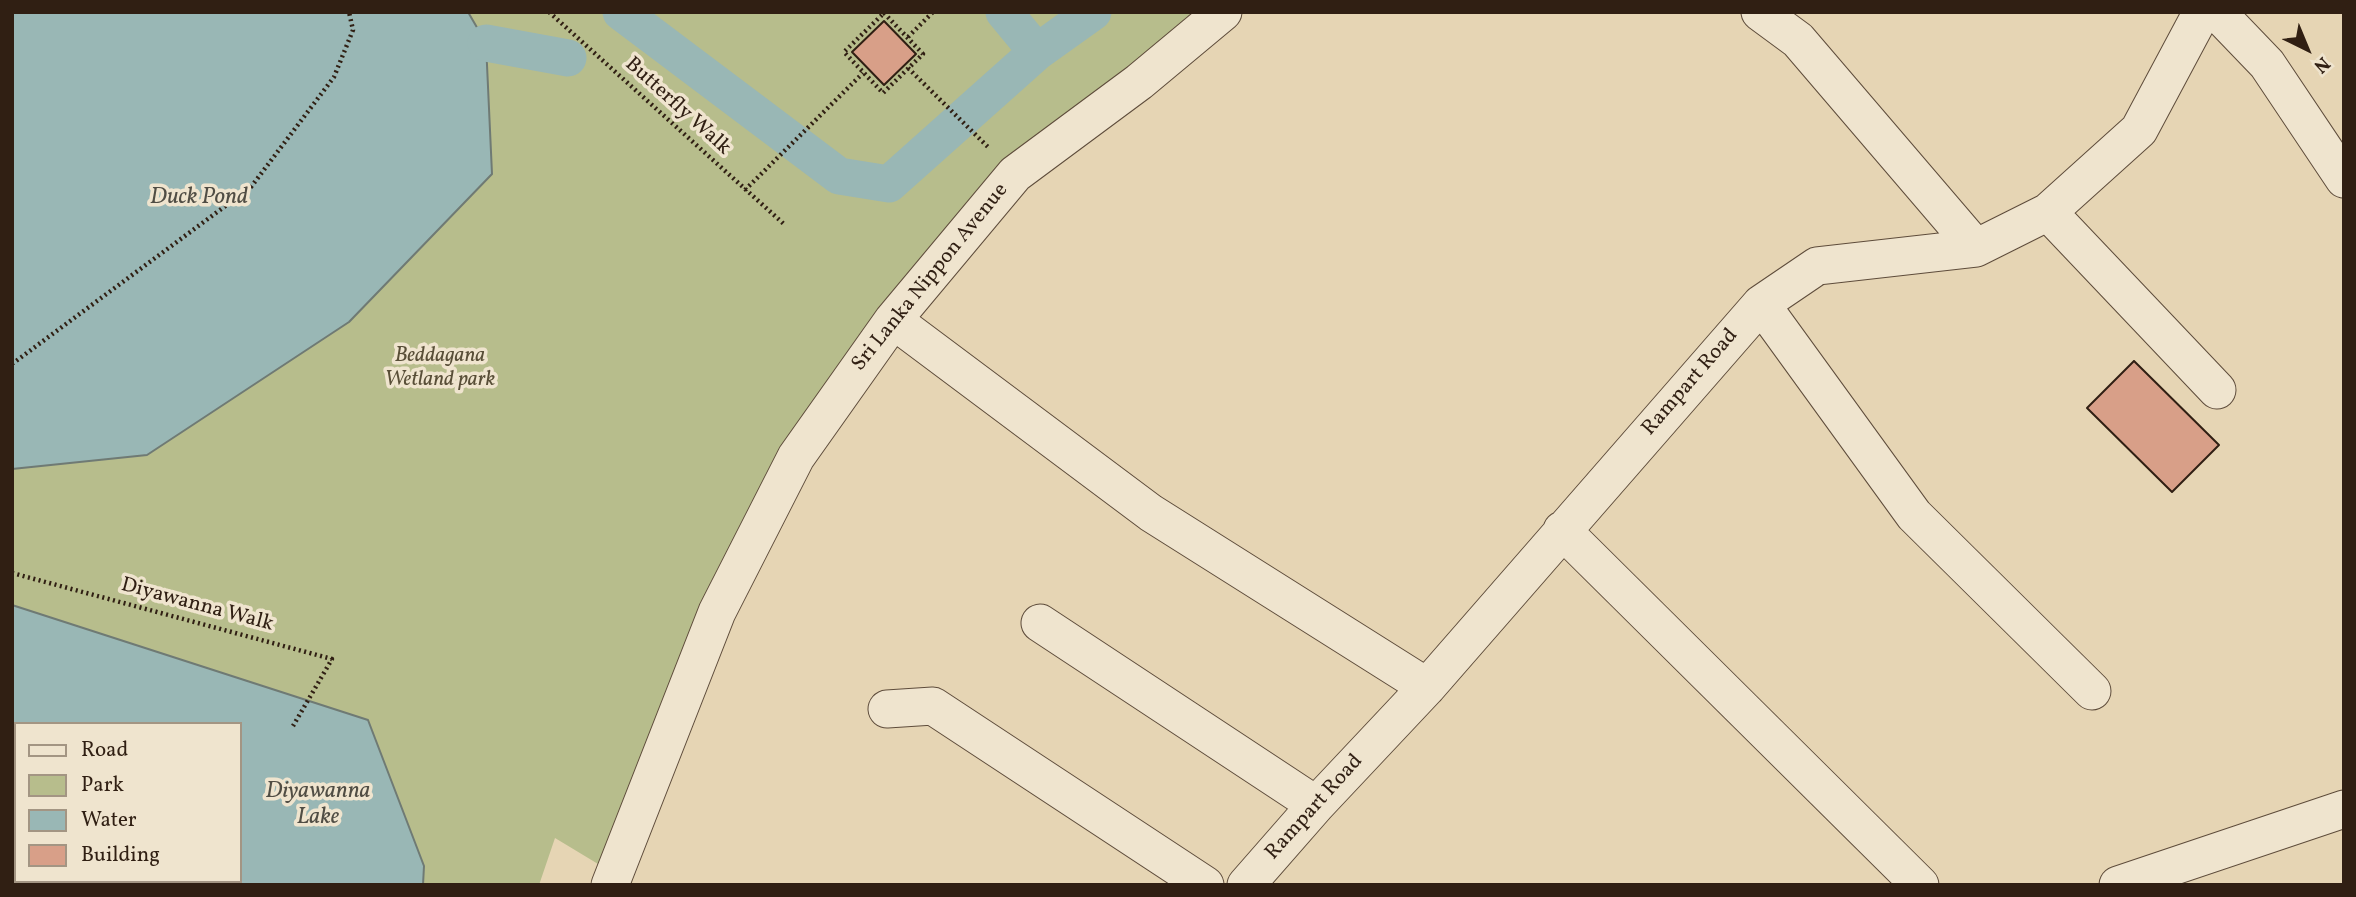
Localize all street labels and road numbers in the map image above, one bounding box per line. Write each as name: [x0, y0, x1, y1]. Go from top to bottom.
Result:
street label: Butterfly Walk: [619, 53, 735, 161]
street label: Sri Lanka Nippon Avenue: [847, 179, 1015, 377]
street label: Rampart Road: [1638, 324, 1744, 442]
street label: Diyawanna Walk: [118, 574, 276, 638]
street label: Rampart Road: [1261, 750, 1369, 866]

